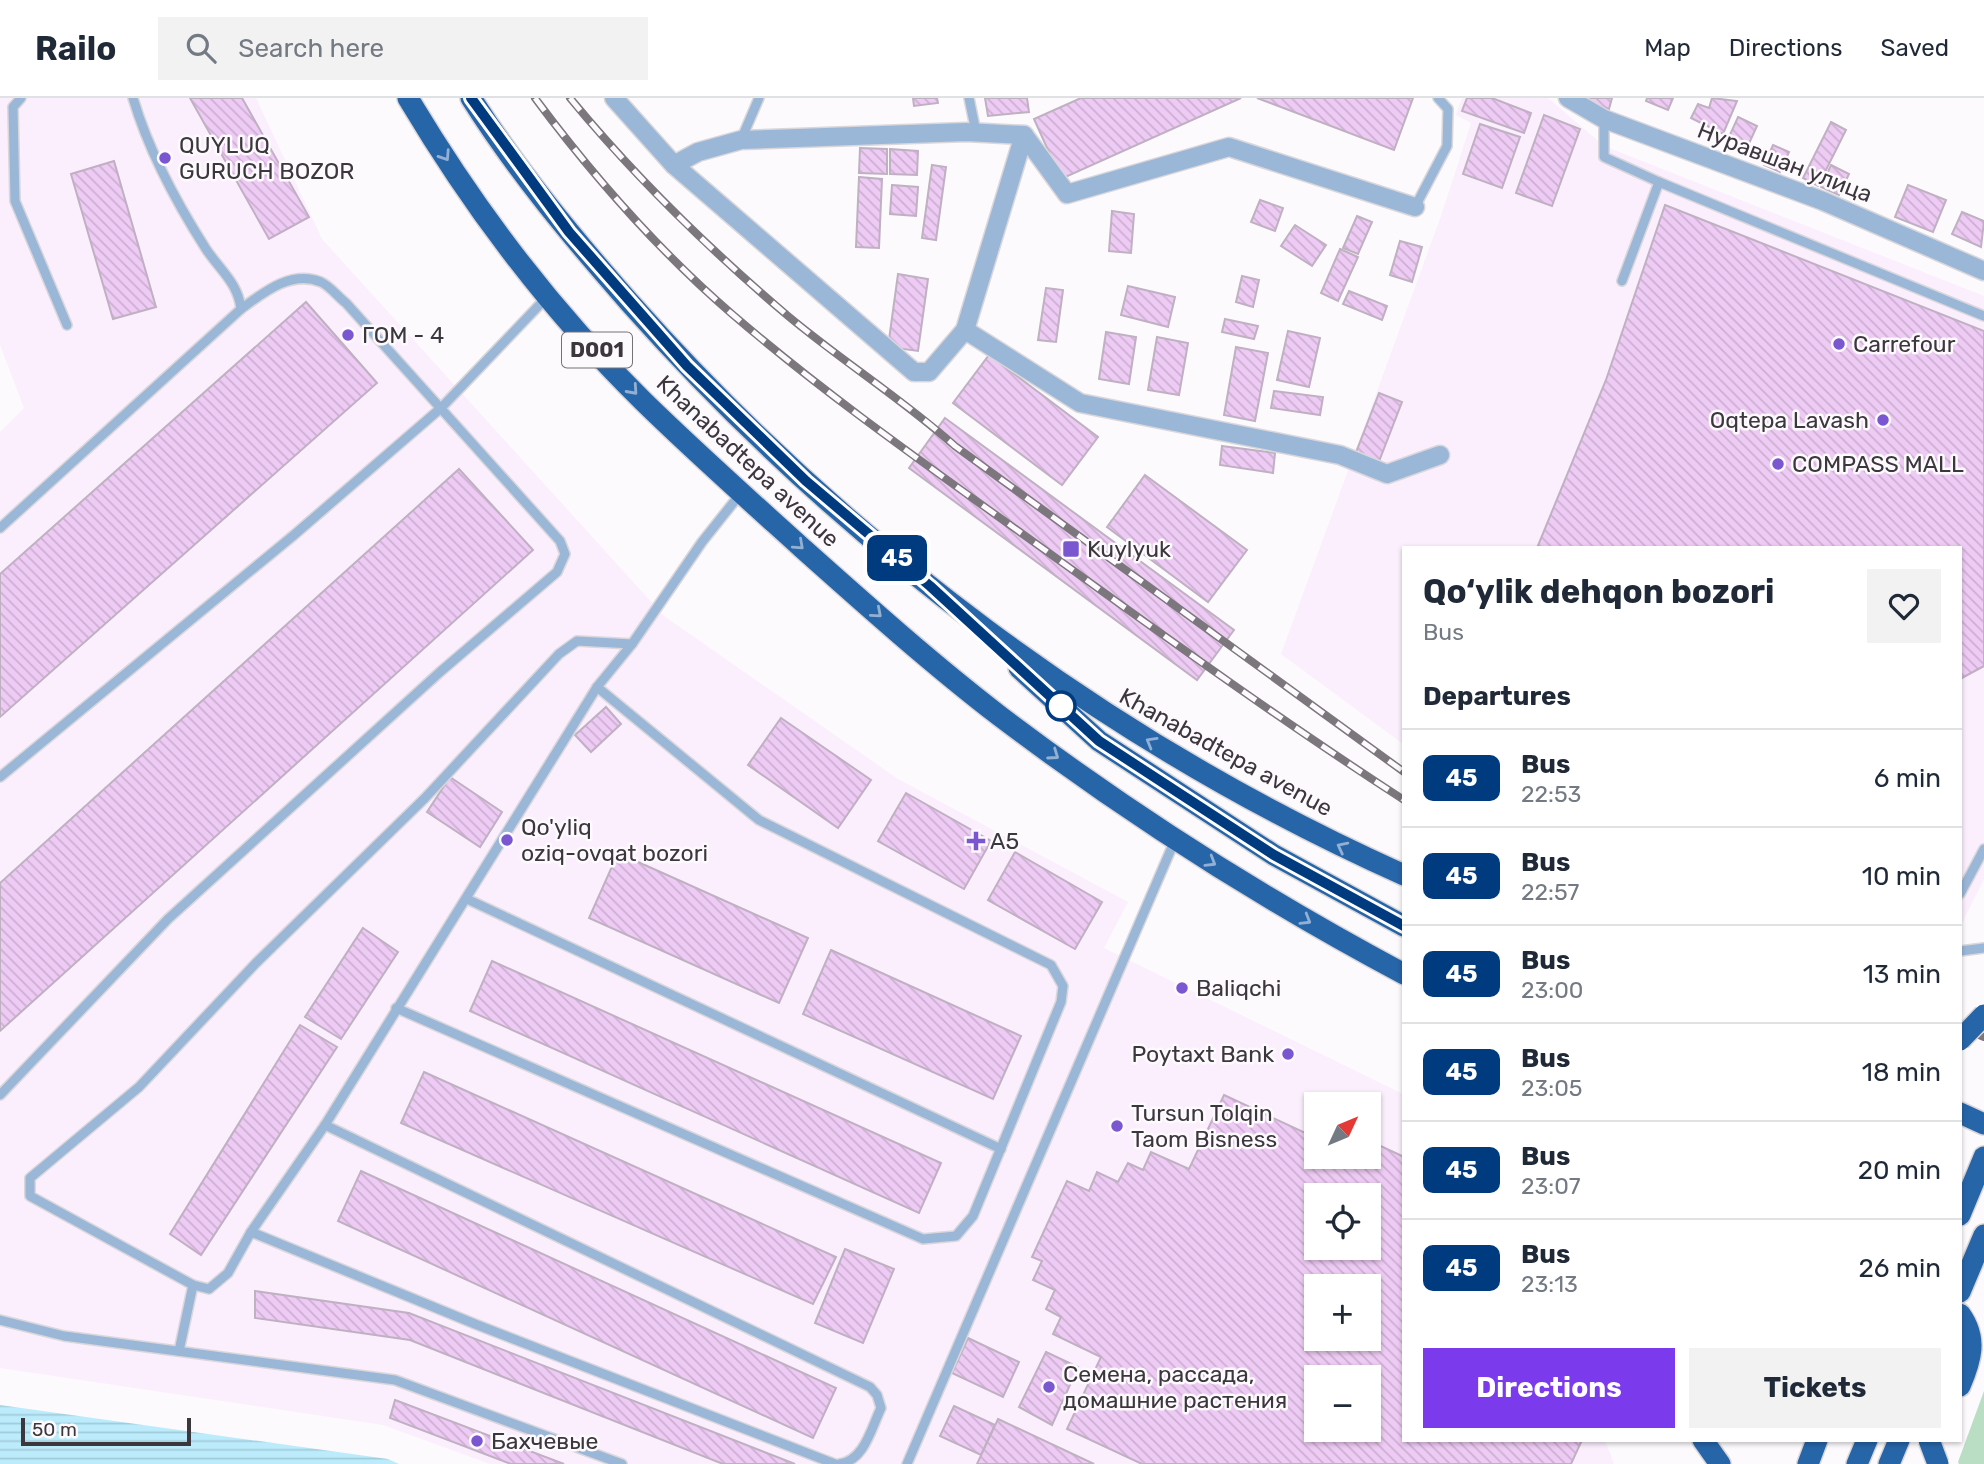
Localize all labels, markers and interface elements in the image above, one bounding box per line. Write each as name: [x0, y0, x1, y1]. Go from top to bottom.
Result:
search box: [158, 17, 648, 80]
text: Railo: [35, 29, 116, 68]
icon: search: [182, 29, 220, 67]
text: Search here: [238, 33, 384, 64]
text: Map: [1644, 34, 1691, 62]
text: Directions: [1729, 34, 1842, 62]
text: Saved: [1880, 34, 1949, 62]
street label: Нуравшан улица: [1694, 116, 1876, 208]
place label: QUYLUQ GURUCH BOZOR: [179, 131, 354, 185]
one-way arrow: [436, 148, 449, 161]
marker: QUYLUQ GURUCH BOZOR: [157, 150, 173, 166]
place label: ГОМ - 4: [362, 321, 444, 349]
marker: ГОМ - 4: [340, 327, 356, 343]
place label: Carrefour: [1853, 330, 1956, 358]
road number: D001: [562, 332, 632, 368]
marker: Carrefour: [1831, 336, 1847, 352]
street label: Khanabadtepa avenue: [651, 369, 845, 553]
one-way arrow: [625, 382, 637, 395]
place label: Oqtepa Lavash: [1710, 406, 1869, 434]
marker: Oqtepa Lavash: [1875, 412, 1891, 428]
place label: COMPASS MALL: [1792, 450, 1964, 478]
marker: COMPASS MALL: [1770, 456, 1786, 472]
line badge: 45: [866, 535, 928, 581]
place label: Kuylyuk: [1087, 535, 1171, 563]
one-way arrow: [791, 537, 804, 549]
marker: Kuylyuk: [1061, 539, 1081, 559]
text: 45: [881, 544, 913, 572]
button: heart: [1867, 569, 1941, 643]
text: Qo‘ylik dehqon bozori: [1423, 572, 1774, 611]
one-way arrow: [868, 605, 881, 617]
text: Bus: [1423, 618, 1464, 646]
text: Departures: [1423, 681, 1571, 712]
street label: Khanabadtepa avenue: [1114, 682, 1338, 822]
unlabelled marker: [1046, 691, 1076, 721]
one-way arrow: [1145, 737, 1158, 750]
one-way arrow: [1046, 747, 1059, 759]
text: Bus: [1521, 749, 1570, 780]
text: 6 min: [1874, 763, 1941, 794]
text: 45: [1446, 764, 1477, 792]
text: 22:53: [1521, 780, 1581, 808]
place label: Qo'yliq oziq-ovqat bozori: [521, 813, 708, 867]
place label: A5: [990, 827, 1019, 855]
marker: Qo'yliq oziq-ovqat bozori: [499, 832, 515, 848]
marker: A5: [968, 833, 984, 849]
one-way arrow: [1336, 841, 1349, 855]
text: Bus: [1521, 847, 1570, 878]
one-way arrow: [1204, 854, 1217, 867]
text: 10 min: [1862, 861, 1941, 892]
text: 45: [1446, 862, 1477, 890]
text: 22:57: [1521, 878, 1579, 906]
one-way arrow: [1298, 912, 1311, 925]
text: Bus: [1521, 945, 1570, 976]
text: 13 min: [1863, 959, 1941, 990]
text: 45: [1446, 960, 1477, 988]
place label: Baliqchi: [1196, 974, 1281, 1002]
text: 23:00: [1521, 976, 1583, 1004]
marker: Baliqchi: [1174, 980, 1190, 996]
place label: Poytaxt Bank: [1131, 1040, 1274, 1068]
text: Bus: [1521, 1043, 1570, 1074]
marker: Poytaxt Bank: [1280, 1046, 1296, 1062]
text: 18 min: [1862, 1057, 1941, 1088]
text: 45: [1446, 1058, 1477, 1086]
text: 23:05: [1521, 1074, 1582, 1102]
north arrow: [1304, 1092, 1381, 1169]
map controls: [1304, 1092, 1381, 1442]
place label: Tursun Tolqin Taom Bisness: [1131, 1099, 1277, 1153]
marker: Tursun Tolqin Taom Bisness: [1109, 1118, 1125, 1134]
text: Bus: [1521, 1141, 1570, 1172]
text: 20 min: [1858, 1155, 1941, 1186]
text: 45: [1446, 1156, 1477, 1184]
text: 23:07: [1521, 1172, 1581, 1200]
button: locate: [1304, 1183, 1381, 1260]
text: Bus: [1521, 1239, 1570, 1270]
text: 26 min: [1859, 1253, 1941, 1284]
text: 45: [1446, 1254, 1477, 1282]
text: 23:13: [1521, 1270, 1578, 1298]
button: +: [1304, 1274, 1381, 1351]
button: Directions: [1423, 1348, 1675, 1428]
button: Tickets: [1689, 1348, 1941, 1428]
place label: Семена, рассада, домашние растения: [1063, 1360, 1287, 1414]
button: −: [1304, 1365, 1381, 1442]
marker: Семена, рассада, домашние растения: [1041, 1379, 1057, 1395]
scale bar: [21, 1415, 191, 1447]
text: 50 m: [32, 1418, 77, 1441]
place label: Бахчевые: [491, 1427, 598, 1455]
marker: Бахчевые: [469, 1433, 485, 1449]

